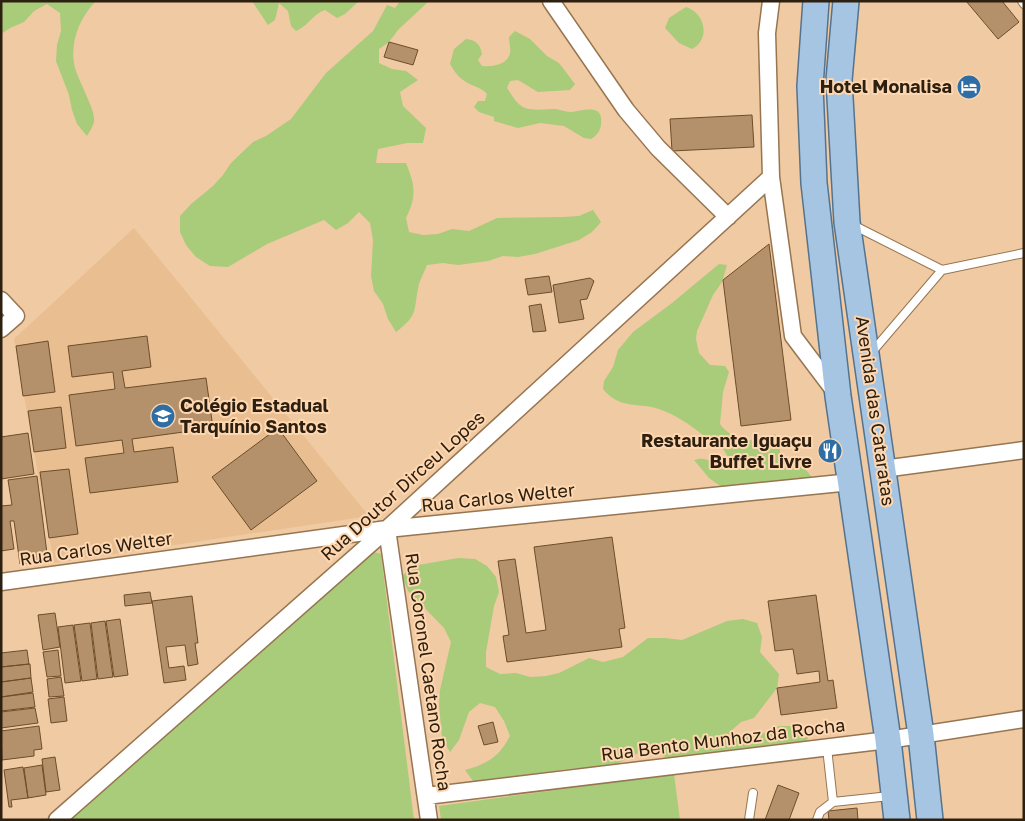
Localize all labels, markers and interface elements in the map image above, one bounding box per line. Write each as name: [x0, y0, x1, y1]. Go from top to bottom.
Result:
hotel icon: Hotel Monalisa: [956, 74, 982, 100]
place label: Hotel Monalisa: [820, 75, 952, 97]
street label: Avenida das Cataratas: [852, 315, 900, 507]
place label: Colégio Estadual Tarquínio Santos: [180, 394, 329, 437]
school or university icon: Colégio Estadual Tarquínio Santos: [150, 403, 176, 429]
street label: Rua Doutor Dirceu Lopes: [316, 406, 489, 565]
place label: Restaurante Iguaçu Buffet Livre: [641, 429, 812, 472]
restaurant icon: Restaurante Iguaçu Buffet Livre: [817, 438, 843, 464]
street label: Rua Carlos Welter: [420, 478, 576, 516]
street label: Rua Carlos Welter: [18, 526, 174, 570]
street label: Rua Coronel Caetano Rocha: [401, 551, 457, 792]
street label: Rua Bento Munhoz da Rocha: [599, 713, 846, 765]

